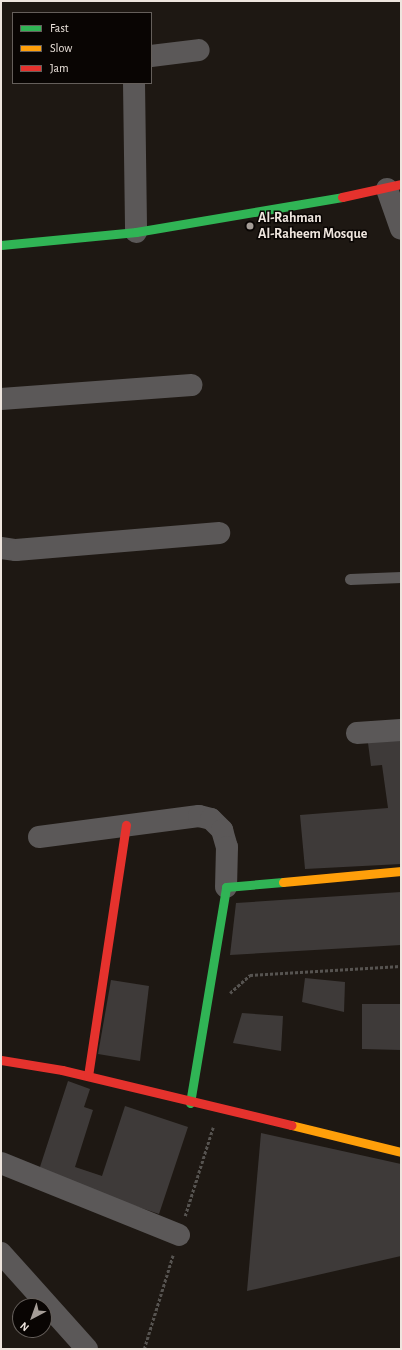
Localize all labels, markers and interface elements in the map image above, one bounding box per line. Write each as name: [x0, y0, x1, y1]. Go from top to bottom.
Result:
legend: [12, 12, 152, 84]
text: Fast: [50, 22, 69, 34]
text: Slow: [50, 42, 72, 54]
text: Jam: [50, 62, 69, 74]
place label: Al-Rahman Al-Raheem Mosque: [258, 210, 367, 242]
marker: Al-Rahman Al-Raheem Mosque: [245, 221, 255, 231]
north arrow: [12, 1298, 52, 1338]
text: N: [18, 1320, 31, 1333]

